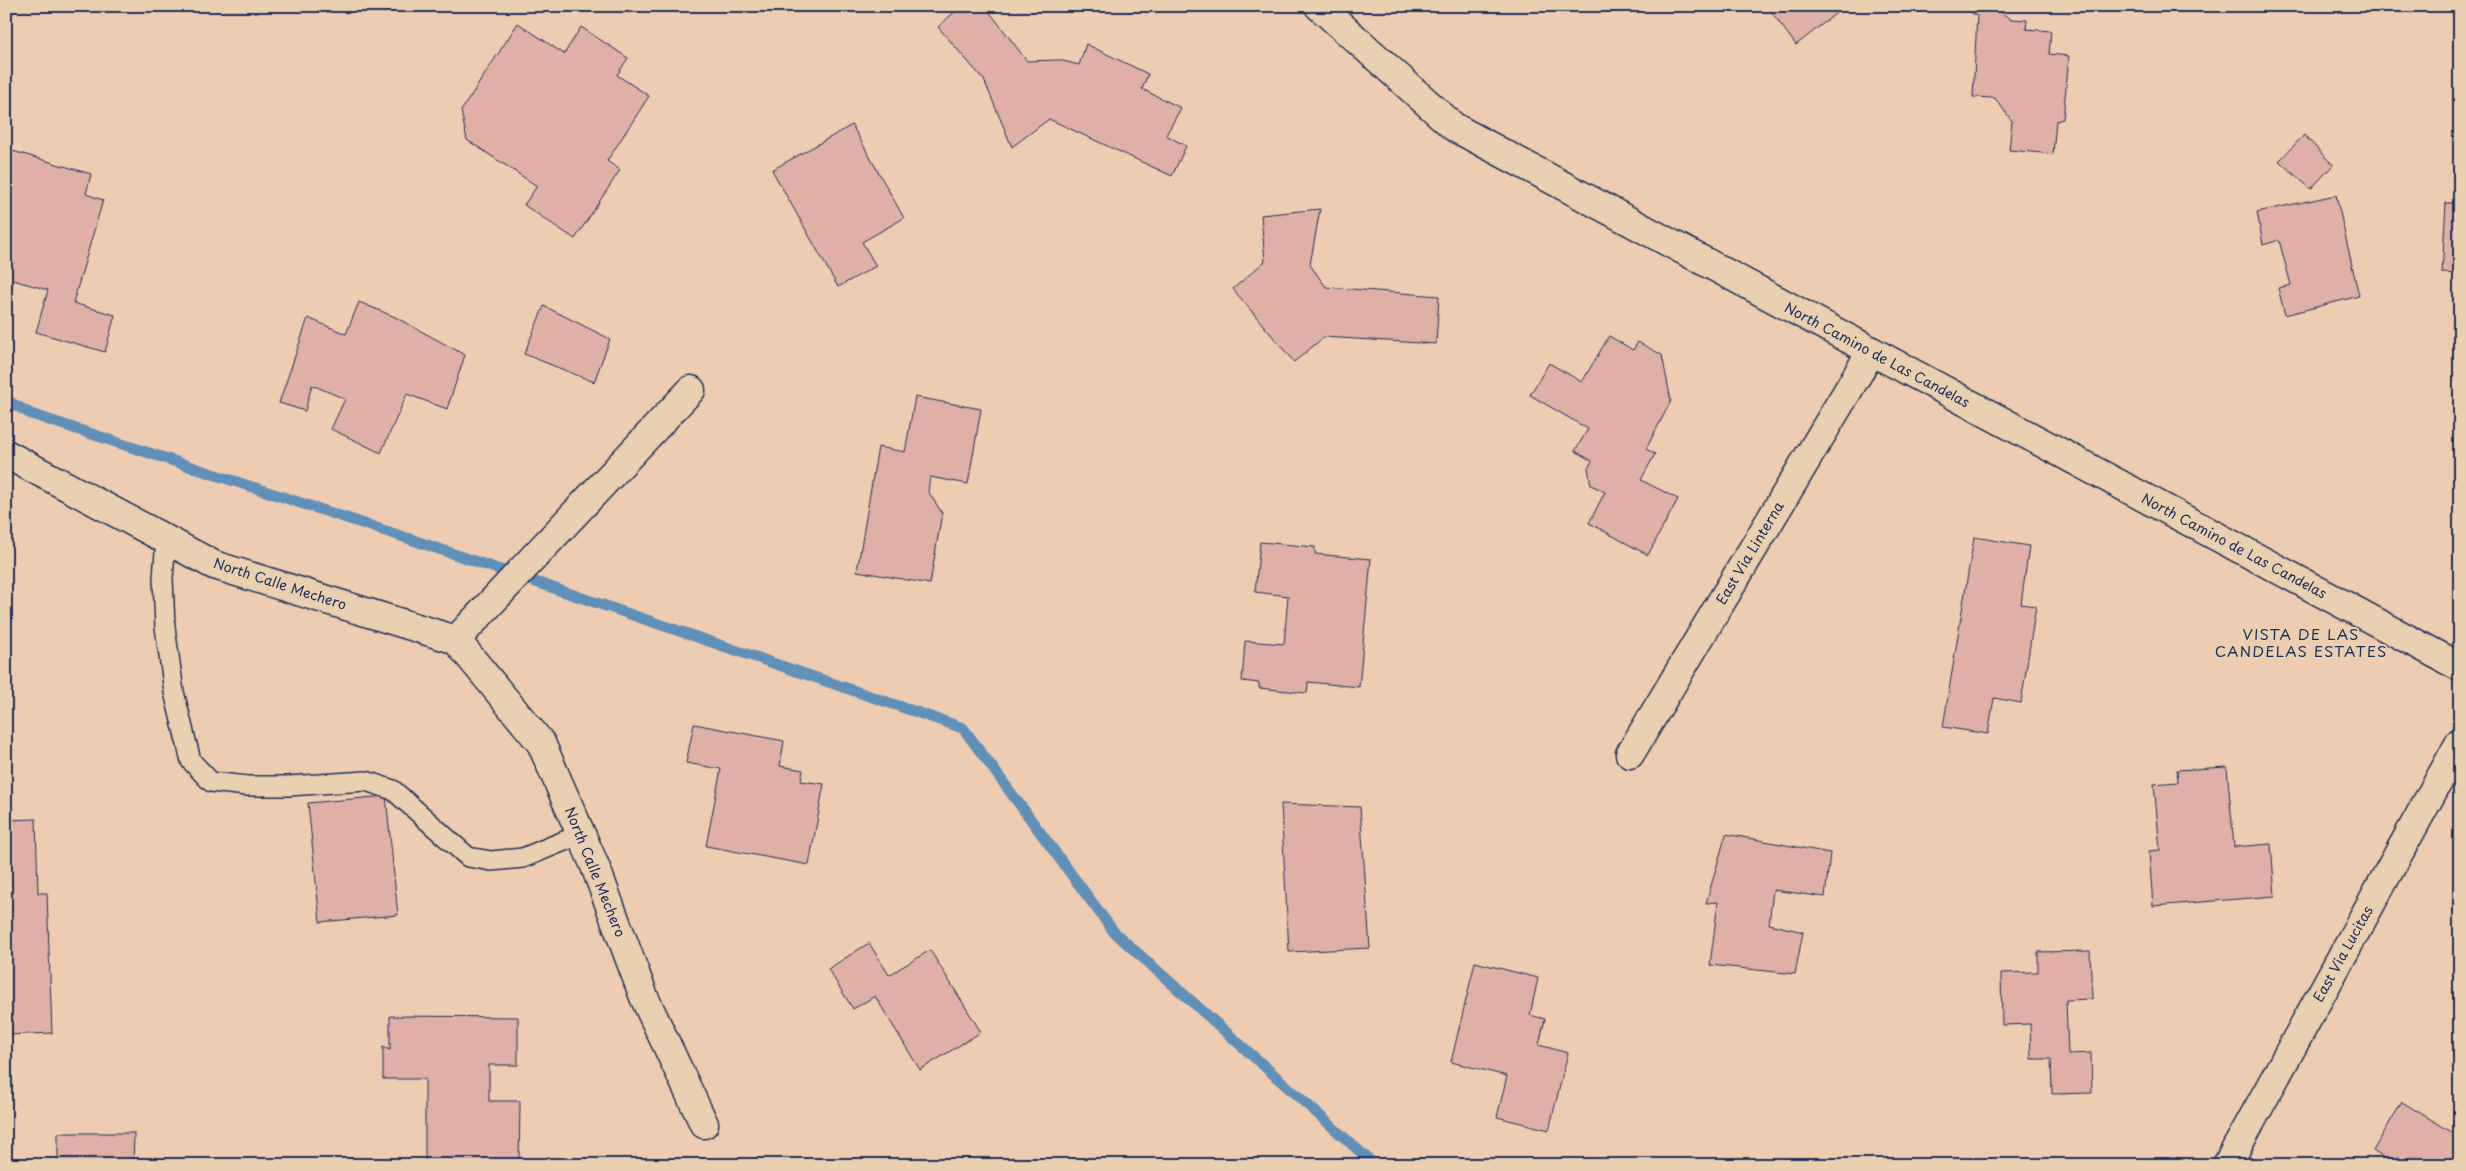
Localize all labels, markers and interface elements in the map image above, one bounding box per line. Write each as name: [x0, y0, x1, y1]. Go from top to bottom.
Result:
street label: North Camino de Las Candelas: [1781, 297, 1974, 412]
street label: North Camino de Las Candelas: [2138, 488, 2331, 603]
street label: East Via Linterna: [1710, 497, 1789, 608]
street label: North Calle Mechero: [211, 552, 350, 615]
district label: VISTA DE LAS CANDELAS ESTATES: [2215, 622, 2387, 662]
street label: North Calle Mechero: [560, 804, 631, 940]
street label: East Via Lucitas: [2307, 902, 2378, 1006]

